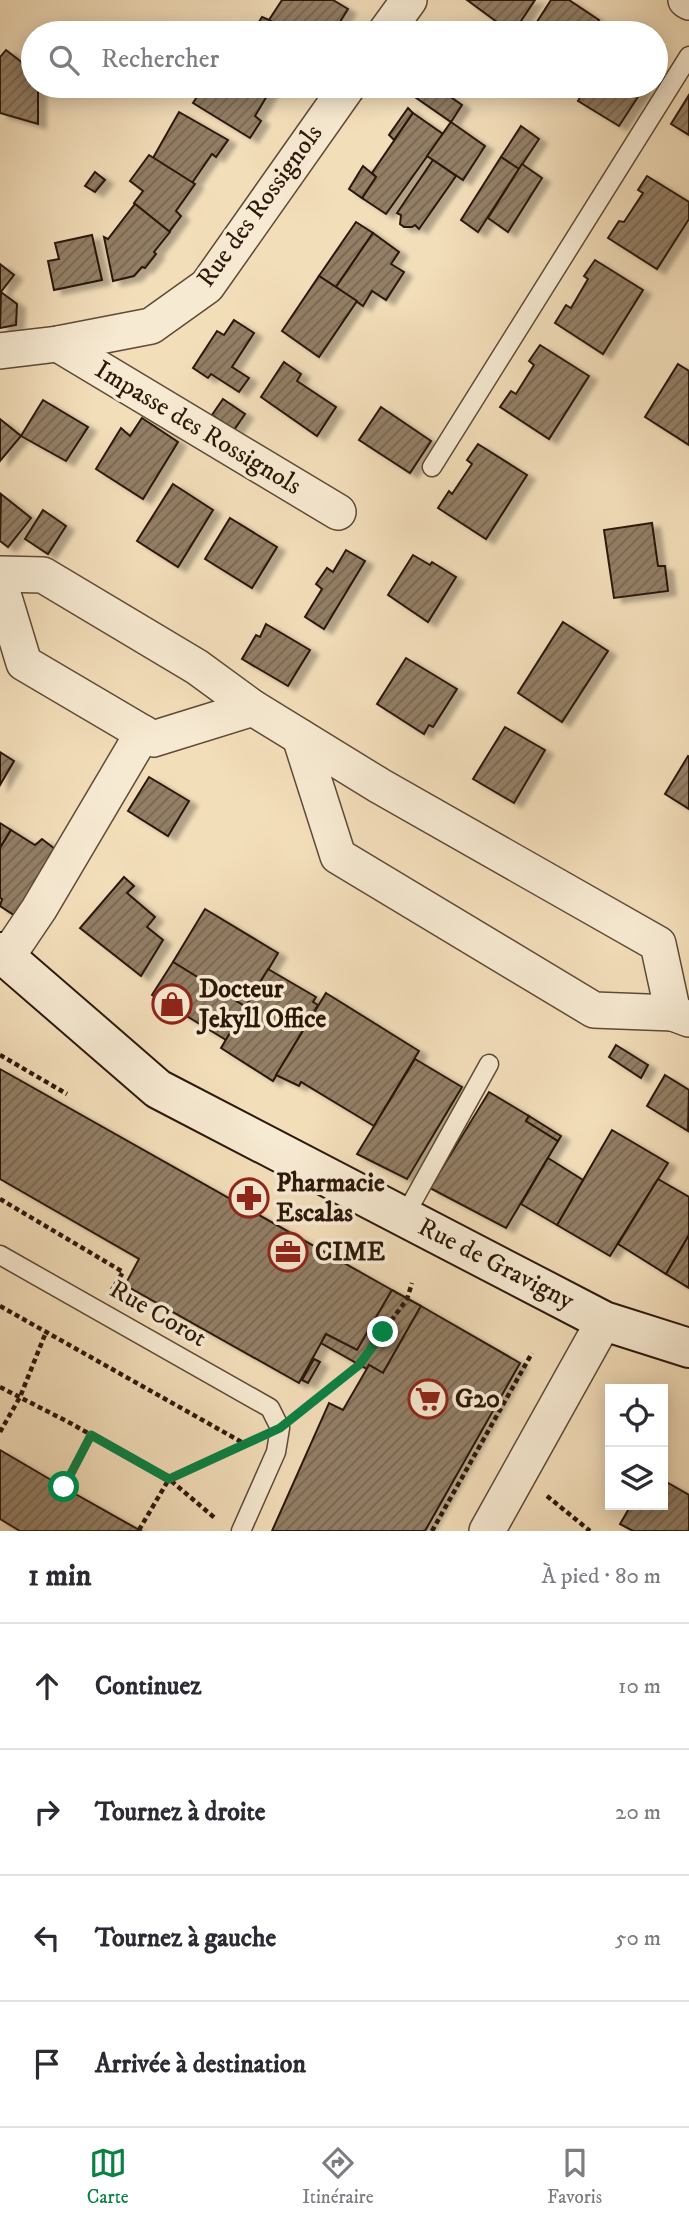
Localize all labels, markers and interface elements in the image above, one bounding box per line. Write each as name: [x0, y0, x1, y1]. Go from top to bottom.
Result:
search box: [21, 21, 668, 98]
icon: search: [45, 41, 83, 79]
text: Rechercher: [101, 43, 219, 76]
street label: Rue des Rossignols: [190, 118, 330, 294]
street label: Impasse des Rossignols: [89, 353, 307, 503]
place label: Docteur Jekyll Office: [196, 973, 326, 1036]
shop icon: Docteur Jekyll Office: [151, 983, 193, 1025]
place label: Pharmacie Escalas: [276, 1167, 385, 1230]
pharmacy icon: Pharmacie Escalas: [228, 1177, 270, 1219]
street label: Rue de Gravigny: [412, 1211, 580, 1318]
office icon: CIME: [267, 1231, 309, 1273]
place label: CIME: [315, 1236, 385, 1269]
street label: Rue Corot: [104, 1273, 212, 1355]
route end: [367, 1316, 398, 1347]
supermarket icon: G20: [407, 1378, 449, 1420]
place label: G20: [455, 1383, 500, 1416]
map controls: [605, 1384, 668, 1510]
button: locate: [605, 1384, 668, 1447]
button: layers: [605, 1447, 668, 1510]
route start: [48, 1471, 79, 1502]
text: 1 min: [28, 1558, 91, 1595]
text: À pied · 80 m: [541, 1562, 661, 1591]
icon: ahead: [28, 1667, 66, 1705]
text: Continuez: [95, 1670, 201, 1703]
text: 10 m: [618, 1672, 661, 1701]
icon: right: [28, 1793, 66, 1831]
text: Tournez à droite: [95, 1796, 266, 1829]
text: 20 m: [615, 1798, 661, 1827]
icon: left: [28, 1919, 66, 1957]
text: Tournez à gauche: [95, 1922, 276, 1955]
text: 50 m: [615, 1924, 661, 1953]
icon: arrive: [28, 2045, 66, 2083]
text: Arrivée à destination: [95, 2048, 306, 2081]
tab: Carte: [87, 2144, 129, 2209]
tab: Itinéraire: [302, 2144, 374, 2209]
tab: Favoris: [547, 2144, 602, 2209]

